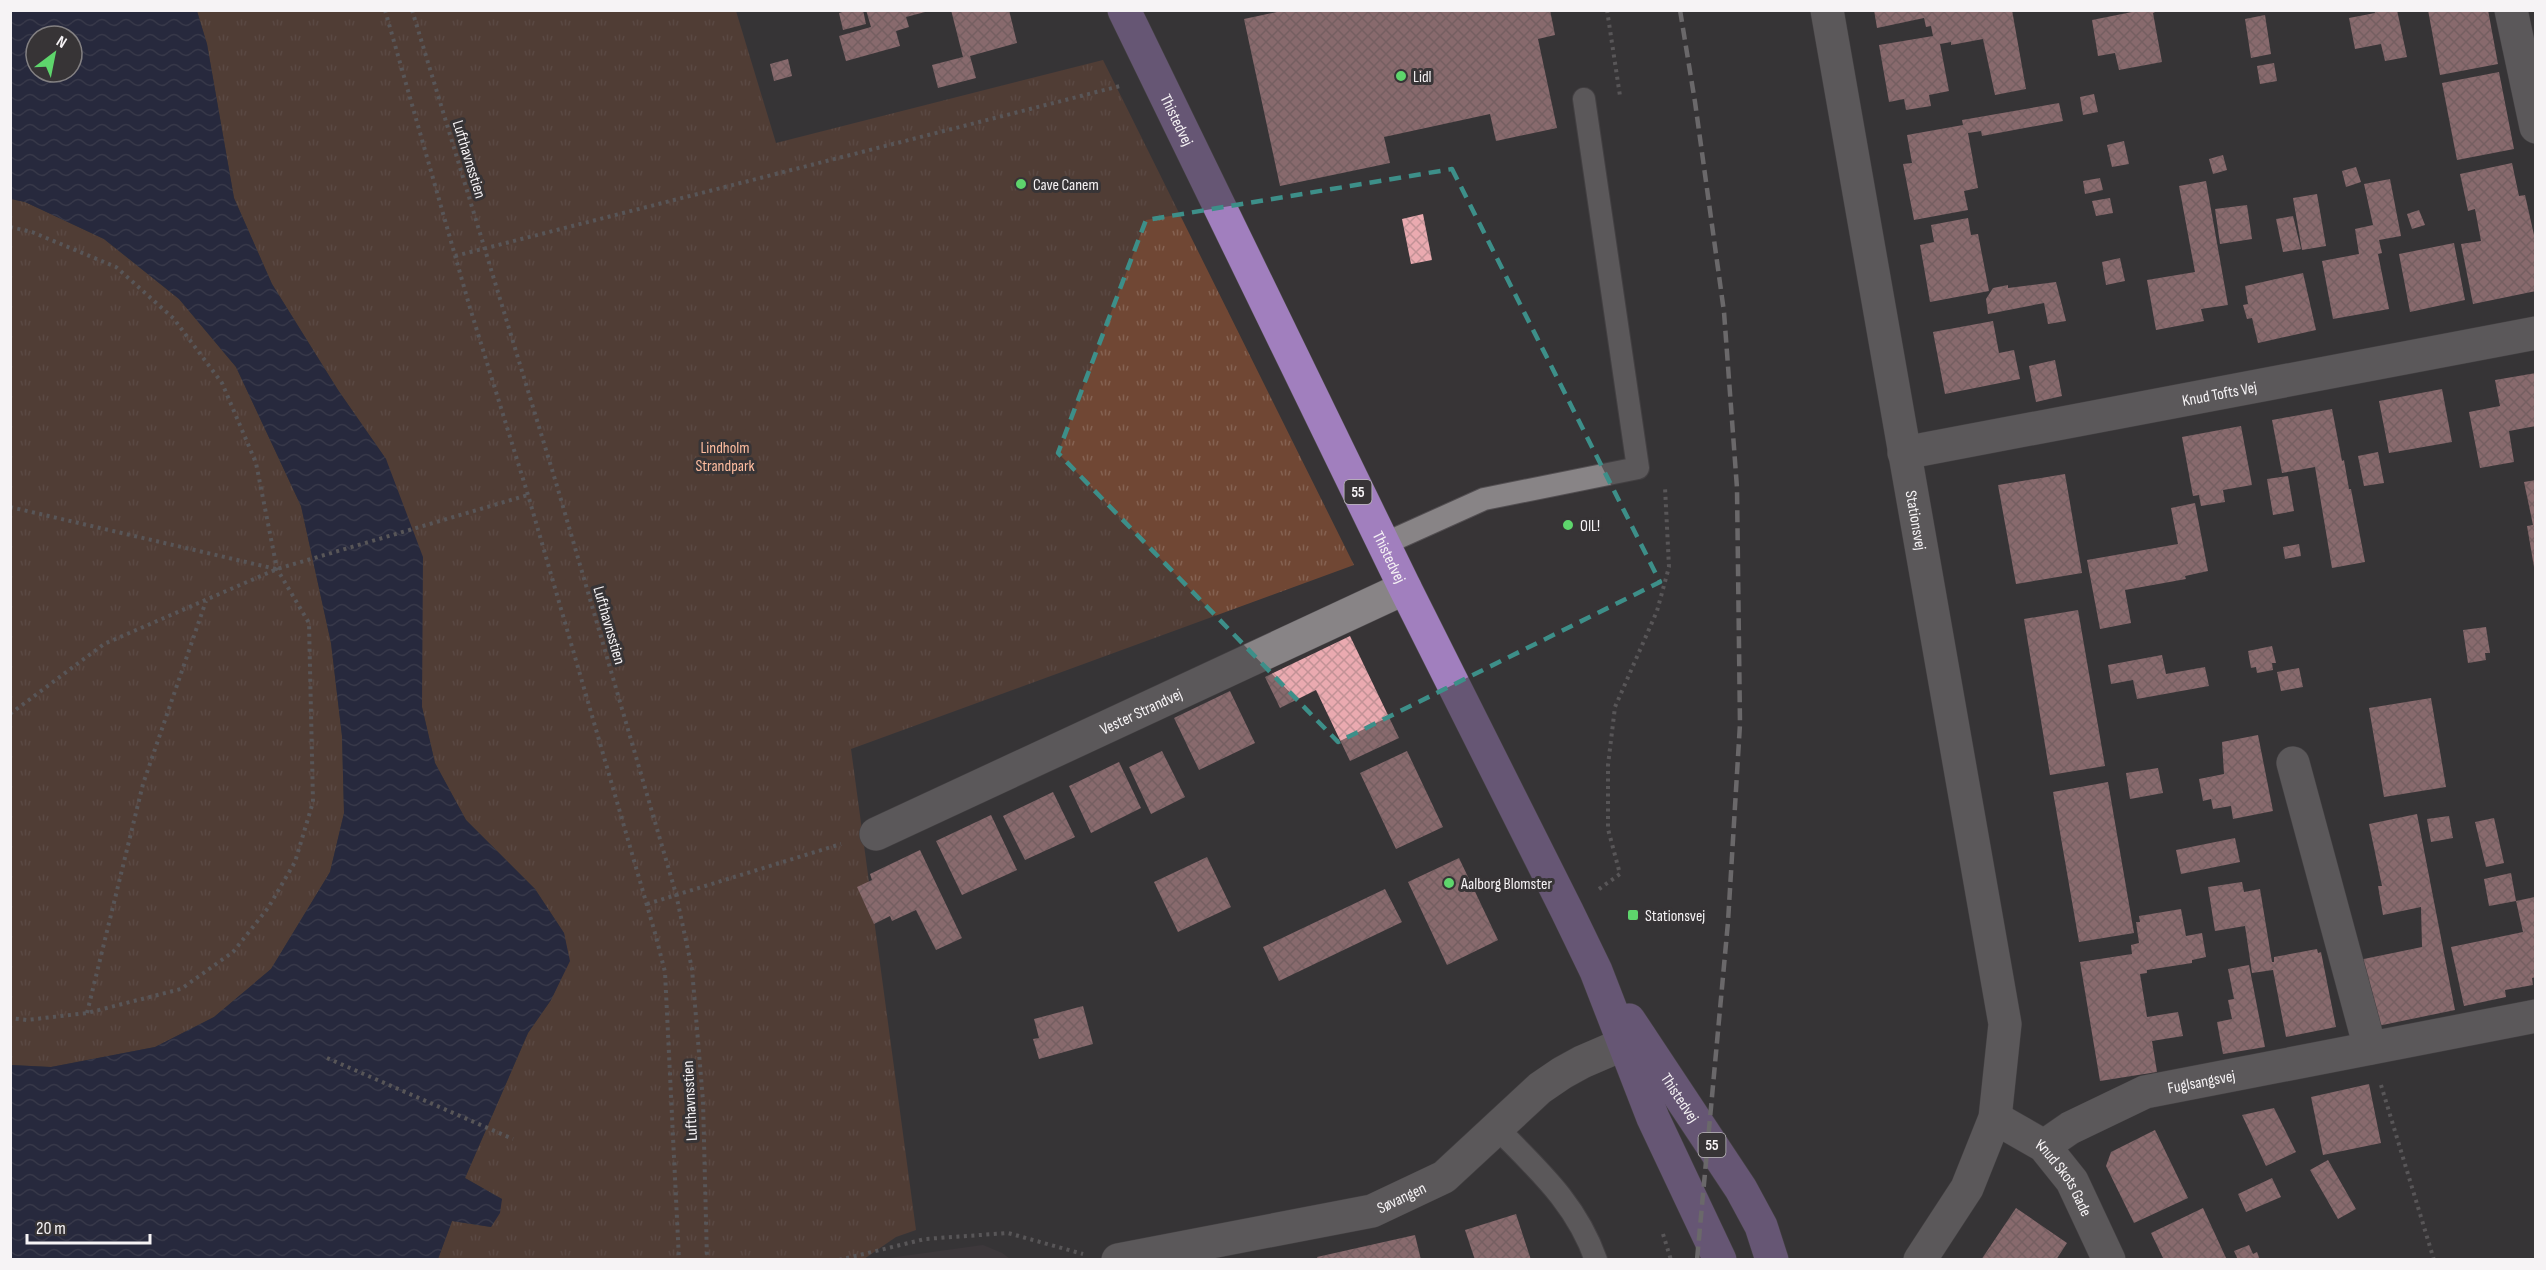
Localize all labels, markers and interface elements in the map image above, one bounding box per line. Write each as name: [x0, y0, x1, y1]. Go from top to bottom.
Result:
north arrow: [24, 24, 84, 84]
text: N: [52, 32, 70, 53]
place label: Lidl: [1413, 68, 1432, 87]
marker: Lidl: [1394, 69, 1408, 83]
street label: Thistedvej: [1155, 91, 1197, 149]
street label: Lufthavnsstien: [448, 118, 489, 201]
place label: Cave Canem: [1033, 176, 1099, 195]
marker: Cave Canem: [1014, 177, 1028, 191]
street label: Knud Tofts Vej: [2181, 378, 2259, 411]
park label: Lindholm Strandpark: [695, 439, 755, 476]
road number: 55: [1344, 480, 1372, 504]
street label: Stationsvej: [1901, 489, 1930, 552]
place label: OIL!: [1580, 517, 1600, 536]
marker: OIL!: [1561, 518, 1575, 532]
street label: Thistedvej: [1368, 528, 1409, 587]
street label: Lufthavnsstien: [588, 584, 629, 667]
street label: Vester Strandvej: [1097, 685, 1186, 739]
place label: Aalborg Blomster: [1460, 875, 1553, 894]
marker: Aalborg Blomster: [1442, 876, 1456, 890]
place label: Stationsvej: [1645, 907, 1705, 926]
marker: Stationsvej: [1626, 908, 1640, 922]
street label: Lufthavnsstien: [679, 1060, 702, 1142]
street label: Fuglsangsvej: [2166, 1067, 2237, 1098]
street label: Thistedvej: [1656, 1070, 1702, 1127]
road number: 55: [1698, 1133, 1726, 1157]
street label: Knud Skots Gade: [2032, 1135, 2095, 1220]
street label: Søvangen: [1374, 1179, 1429, 1218]
scale bar: [27, 1207, 150, 1245]
text: 20 m: [36, 1218, 66, 1239]

